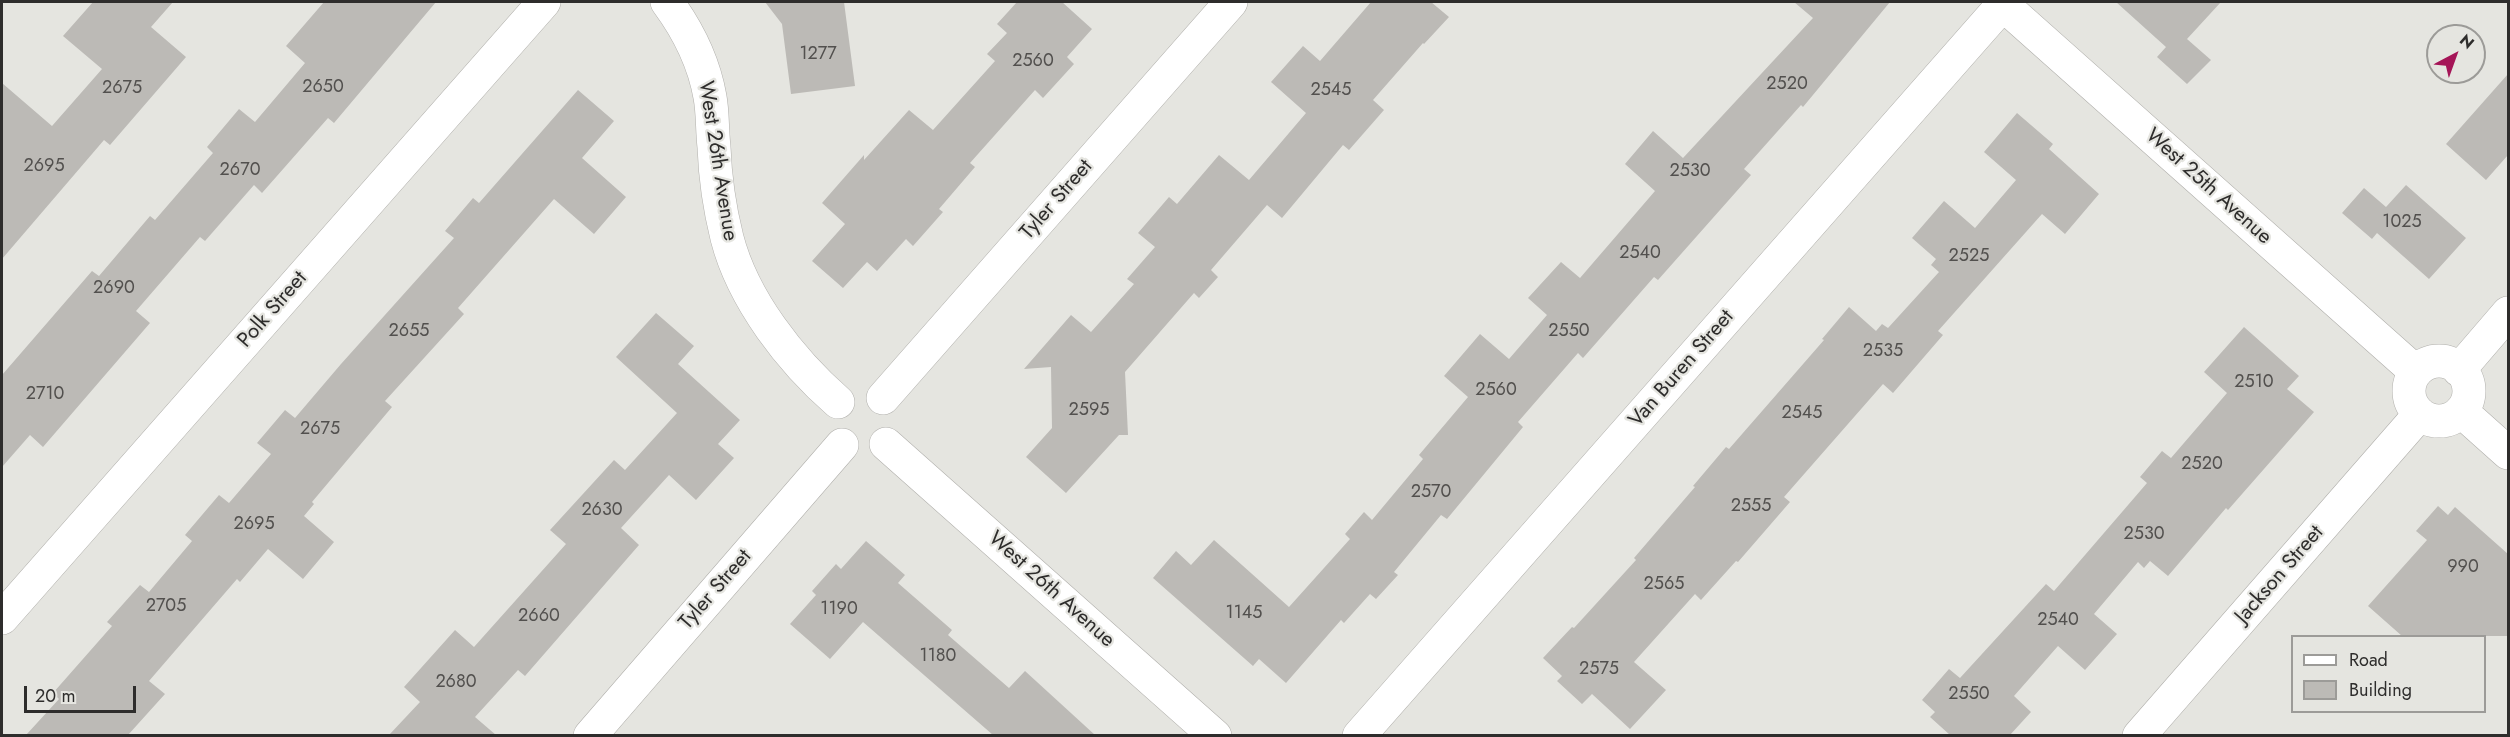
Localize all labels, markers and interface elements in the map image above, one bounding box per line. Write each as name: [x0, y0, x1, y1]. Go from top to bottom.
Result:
north arrow: [2426, 24, 2486, 84]
text: N: [2454, 29, 2479, 54]
house number: 1277: [799, 44, 837, 66]
house number: 2560: [1012, 51, 1054, 73]
house number: 2520: [1766, 74, 1808, 96]
house number: 2650: [302, 77, 344, 99]
house number: 2675: [102, 78, 142, 100]
street label: West 26th Avenue: [692, 79, 742, 243]
house number: 2545: [1310, 80, 1352, 102]
street label: West 25th Avenue: [2140, 124, 2276, 250]
street label: Tyler Street: [1015, 155, 1099, 245]
house number: 2695: [23, 156, 65, 178]
house number: 2670: [220, 160, 260, 182]
house number: 2530: [1669, 161, 1711, 183]
house number: 1025: [2382, 212, 2422, 234]
house number: 2540: [1619, 243, 1661, 265]
house number: 2525: [1949, 246, 1989, 268]
street label: Polk Street: [233, 267, 313, 353]
house number: 2690: [93, 278, 135, 300]
street label: Van Buren Street: [1624, 305, 1740, 433]
house number: 2655: [389, 321, 429, 343]
house number: 2550: [1548, 321, 1590, 343]
house number: 2535: [1863, 341, 1903, 363]
house number: 2510: [2234, 372, 2274, 394]
house number: 2560: [1475, 380, 1517, 402]
house number: 2710: [26, 384, 64, 406]
house number: 2595: [1069, 400, 1109, 422]
house number: 2545: [1781, 403, 1823, 425]
house number: 2675: [300, 419, 340, 441]
house number: 2520: [2181, 454, 2223, 476]
house number: 2570: [1411, 482, 1451, 504]
house number: 2555: [1731, 496, 1771, 518]
house number: 2630: [581, 500, 623, 522]
house number: 2695: [233, 514, 275, 536]
street label: Jackson Street: [2231, 521, 2329, 629]
house number: 2530: [2123, 524, 2165, 546]
street label: West 26th Avenue: [983, 527, 1119, 653]
street label: Tyler Street: [674, 545, 758, 635]
house number: 990: [2447, 557, 2479, 579]
house number: 2565: [1644, 574, 1684, 596]
house number: 2705: [146, 596, 186, 618]
house number: 1190: [820, 599, 858, 621]
house number: 1145: [1226, 603, 1262, 625]
house number: 2660: [518, 606, 560, 628]
house number: 2540: [2037, 610, 2079, 632]
legend: [2291, 635, 2486, 713]
house number: 1180: [920, 646, 956, 668]
text: Road: [2349, 647, 2388, 673]
house number: 2575: [1579, 659, 1619, 681]
house number: 2680: [435, 672, 477, 694]
scale bar: [27, 674, 140, 712]
text: Building: [2349, 677, 2412, 703]
text: 20 m: [35, 683, 75, 709]
house number: 2550: [1948, 684, 1990, 706]

